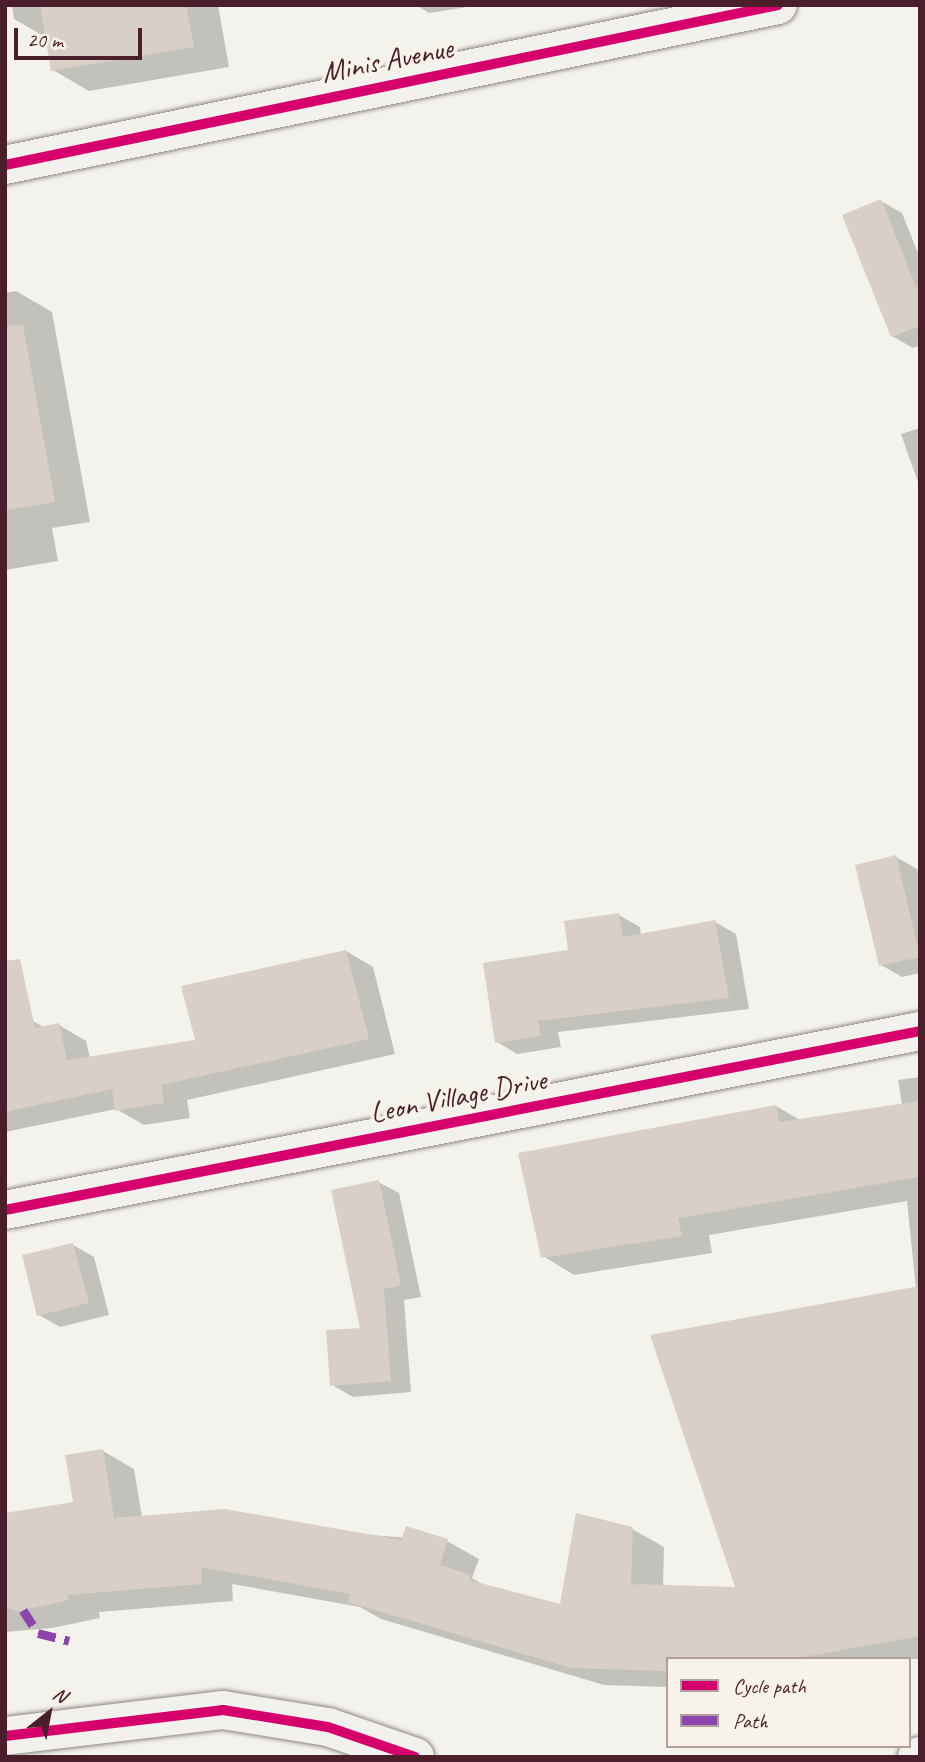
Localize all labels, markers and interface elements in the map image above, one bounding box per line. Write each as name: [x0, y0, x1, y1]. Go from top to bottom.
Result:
scale bar: [18, 14, 145, 58]
text: 20 m: [27, 27, 63, 53]
street label: Minis Avenue: [318, 30, 456, 90]
street label: Leon Village Drive: [367, 1061, 549, 1131]
legend: [666, 1657, 911, 1748]
text: Cycle path: [733, 1673, 806, 1699]
north arrow: [14, 1678, 84, 1748]
text: N: [49, 1682, 71, 1708]
text: Path: [733, 1708, 768, 1734]

